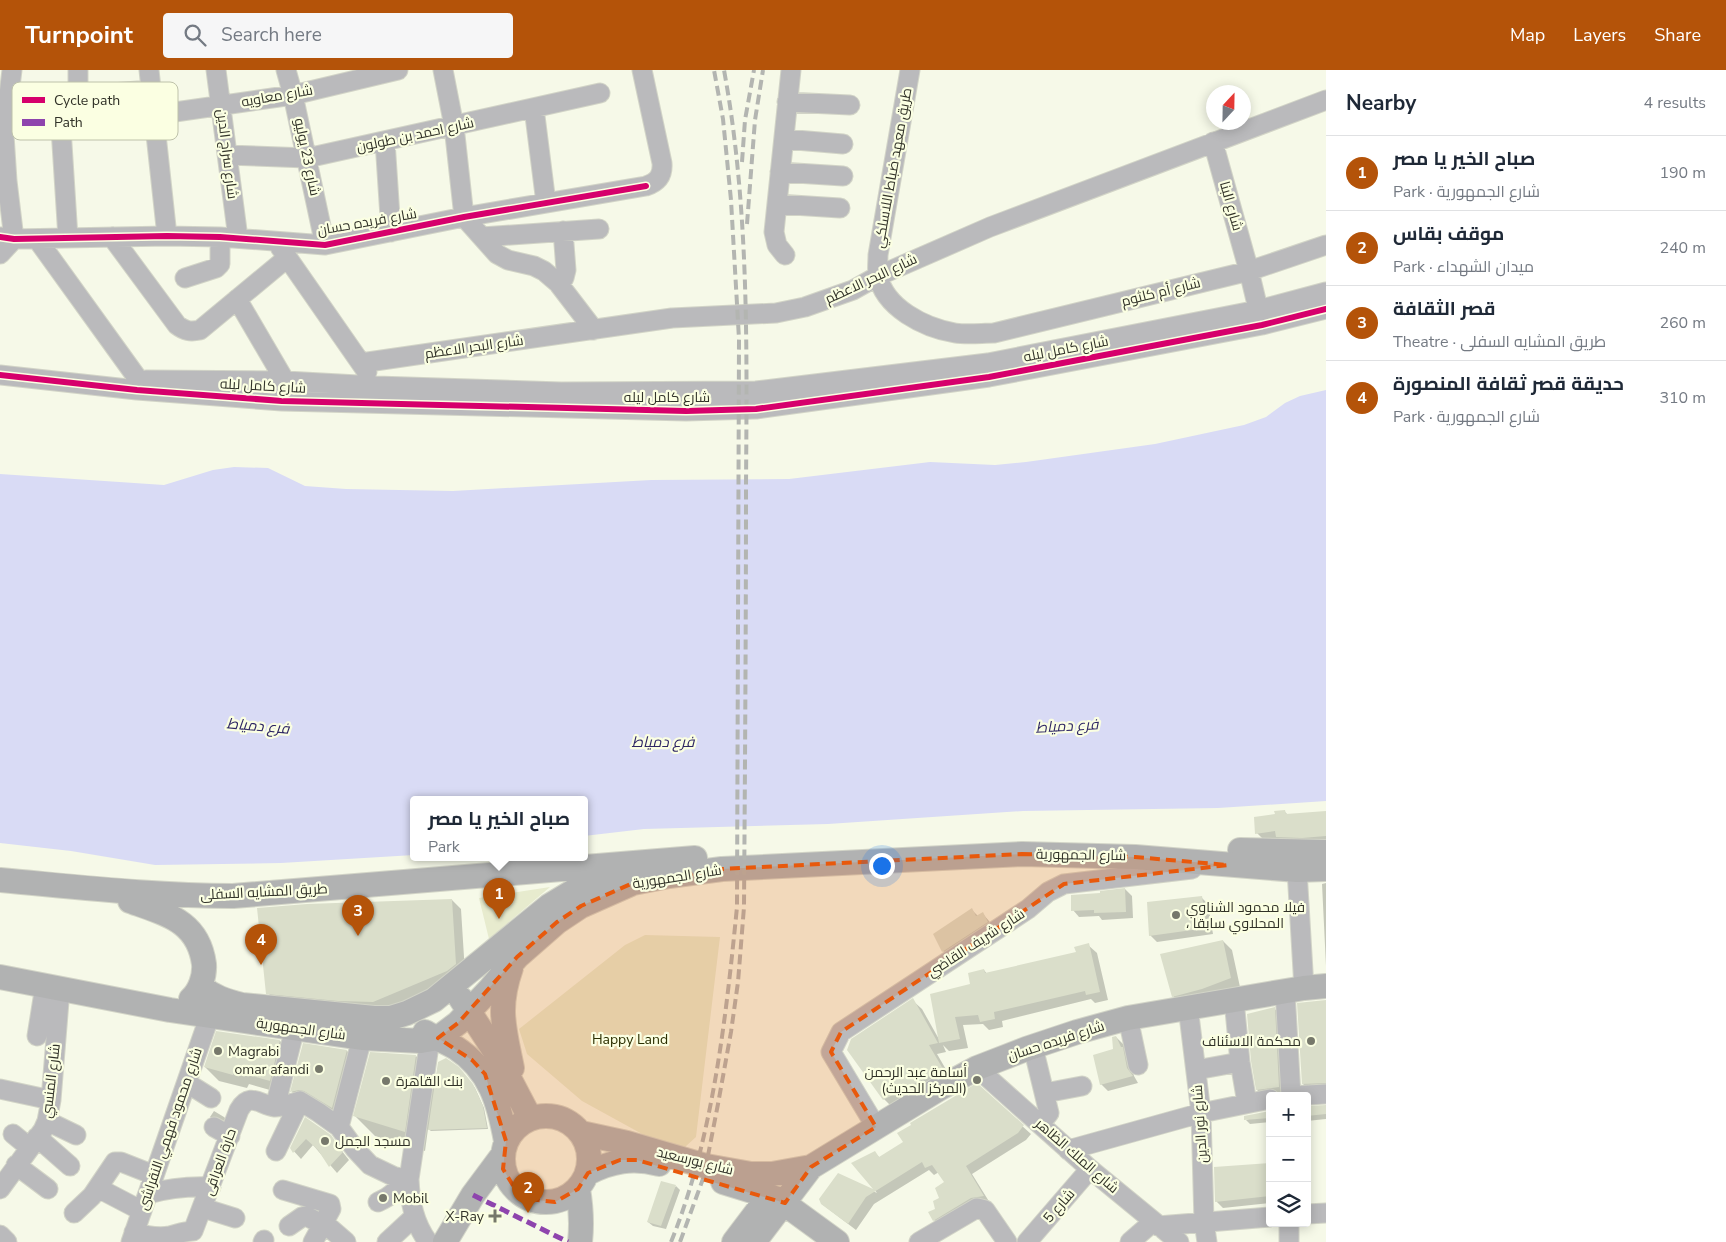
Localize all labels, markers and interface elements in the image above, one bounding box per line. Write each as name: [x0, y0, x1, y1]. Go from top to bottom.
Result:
search box: [163, 13, 513, 58]
text: Turnpoint: [25, 19, 133, 51]
icon: search: [181, 21, 209, 49]
text: Search here: [221, 22, 322, 48]
text: Map: [1510, 23, 1545, 47]
text: Layers: [1573, 23, 1626, 47]
text: Share: [1654, 23, 1701, 47]
street label: شارع معاويه: [240, 80, 314, 112]
legend: [12, 82, 178, 140]
north arrow: [1206, 85, 1251, 130]
street label: طريق معهد ضباط اللاسلكي: [870, 86, 918, 250]
text: Nearby: [1346, 89, 1416, 117]
text: Cycle path: [54, 91, 120, 110]
text: 4 results: [1644, 92, 1706, 114]
street label: شارع سراج الدين: [212, 108, 242, 200]
text: Path: [54, 113, 83, 132]
street label: شارع احمد بن طولون: [354, 113, 476, 157]
street label: شارع 23 يوليو: [289, 116, 325, 198]
text: صباح الخير يا مصر: [1393, 146, 1535, 172]
text: 1: [1357, 162, 1367, 184]
text: 190 m: [1659, 162, 1706, 184]
street label: شارع البنا: [1215, 179, 1247, 233]
text: Park · شارع الجمهورية: [1393, 181, 1540, 203]
street label: شارع فريده حسان: [316, 204, 418, 240]
text: موقف بقاس: [1393, 221, 1504, 247]
text: 2: [1357, 237, 1367, 259]
text: 240 m: [1659, 237, 1706, 259]
street label: شارع البحر الاعظم: [822, 249, 920, 309]
text: Park · ميدان الشهداء: [1393, 256, 1534, 278]
street label: شارع أم كلثوم: [1119, 273, 1203, 311]
text: قصر الثقافة: [1393, 296, 1495, 322]
text: 3: [1357, 312, 1367, 334]
text: 260 m: [1659, 312, 1706, 334]
street label: شارع البحر الاعظم: [423, 331, 525, 363]
street label: شارع كامل ليله: [1022, 331, 1110, 367]
text: Theatre · طريق المشايه السفلى: [1393, 331, 1606, 353]
text: حديقة قصر ثقافة المنصورة: [1393, 371, 1624, 397]
street label: شارع كامل ليله: [219, 374, 307, 398]
text: 4: [1357, 387, 1367, 409]
text: 310 m: [1659, 387, 1706, 409]
street label: شارع كامل ليله: [624, 388, 710, 407]
text: Park · شارع الجمهورية: [1393, 406, 1540, 428]
water label: فرع دمياط: [226, 713, 291, 739]
water label: فرع دمياط: [1035, 714, 1100, 738]
water label: فرع دمياط: [632, 732, 695, 752]
popup: [410, 796, 588, 861]
text: صباح الخير يا مصر: [428, 806, 570, 832]
text: Park: [428, 836, 460, 858]
street label: شارع الجمهورية: [1036, 845, 1126, 865]
your location: [869, 853, 895, 879]
street label: شارع الجمهورية: [631, 861, 723, 893]
pin: 1: [483, 878, 515, 919]
street label: طريق المشايه السفلى: [200, 879, 328, 905]
pin: 3: [342, 895, 374, 936]
place label: فيلا محمود الشناوي ، المحلاوي سابقا: [1186, 898, 1305, 935]
street label: شارع شريف القاضي: [924, 904, 1029, 982]
marker: فيلا محمود الشناوي ، المحلاوي سابقا: [1170, 909, 1182, 921]
pin: 4: [245, 924, 277, 965]
street label: شارع الجمهورية: [255, 1013, 347, 1045]
street label: شارع فريده حسان: [1005, 1016, 1107, 1066]
park label: Happy Land: [592, 1030, 668, 1049]
place label: محكمة الاسئناف: [1202, 1032, 1301, 1051]
marker: محكمة الاسئناف: [1305, 1035, 1317, 1047]
place label: Magrabi: [228, 1042, 279, 1061]
street label: شارع المنسي: [37, 1043, 66, 1119]
street label: شارع محمود فهمي النقراشى: [133, 1045, 209, 1213]
marker: Magrabi: [212, 1045, 224, 1057]
place label: omar afandi: [234, 1060, 309, 1079]
marker: omar afandi: [313, 1063, 325, 1075]
place label: أسامة عبد الرحمن (المركز الحديث): [865, 1063, 967, 1098]
place label: بنك القاهرة: [396, 1072, 463, 1091]
marker: أسامة عبد الرحمن (المركز الحديث): [971, 1074, 983, 1086]
marker: بنك القاهرة: [380, 1075, 392, 1087]
street label: شارع نور الدين: [1188, 1084, 1212, 1164]
map controls: [1266, 1092, 1311, 1227]
button: +: [1266, 1092, 1311, 1137]
street label: شارع الملك الظاهر: [1031, 1114, 1123, 1198]
street label: حارة العراقى: [199, 1126, 241, 1198]
place label: مسجد الجمل: [335, 1132, 411, 1151]
marker: مسجد الجمل: [319, 1135, 331, 1147]
button: −: [1266, 1137, 1311, 1182]
street label: شارع بورسعيد: [655, 1142, 735, 1180]
pin: 2: [512, 1172, 544, 1213]
button: layers: [1266, 1182, 1311, 1227]
street label: شارع 5: [1039, 1185, 1079, 1227]
place label: Mobil: [393, 1189, 429, 1208]
marker: Mobil: [377, 1192, 389, 1204]
place label: X-Ray: [445, 1207, 485, 1226]
marker: X-Ray: [488, 1209, 502, 1223]

